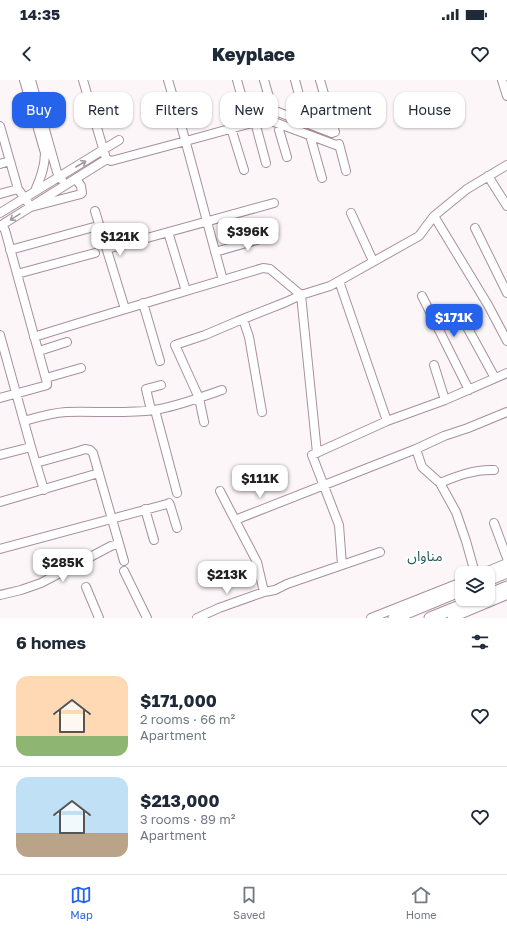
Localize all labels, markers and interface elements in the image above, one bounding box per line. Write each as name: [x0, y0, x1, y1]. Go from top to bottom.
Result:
text: 14:35: [20, 5, 60, 23]
icon: back: [16, 43, 38, 65]
text: Keyplace: [212, 43, 295, 65]
icon: heart: [469, 43, 491, 65]
chip: Buy: [12, 92, 66, 128]
chip: Rent: [74, 92, 133, 128]
chip: Filters: [141, 92, 212, 128]
chip: New: [220, 92, 278, 128]
chip: Apartment: [286, 92, 386, 128]
chip: House: [394, 92, 465, 128]
one-way arrow: [75, 159, 87, 167]
one-way arrow: [9, 213, 20, 222]
pin: $396K: [220, 218, 276, 252]
pin: $121K: [92, 223, 148, 257]
text: $396K: [227, 223, 269, 239]
text: $121K: [100, 228, 140, 244]
pin: $171K: [426, 304, 482, 338]
text: $171K: [435, 309, 473, 325]
pin: $111K: [232, 465, 288, 499]
text: $111K: [241, 470, 279, 486]
district label: مناواں: [407, 547, 443, 565]
pin: $285K: [35, 549, 91, 583]
text: $285K: [42, 554, 84, 570]
pin: $213K: [199, 561, 255, 595]
text: $213K: [207, 566, 247, 582]
map controls: [455, 566, 495, 606]
button: layers: [455, 566, 495, 606]
icon: filters: [469, 631, 491, 653]
text: 6 homes: [16, 632, 86, 653]
text: $171,000: [140, 690, 217, 711]
icon: home: [48, 692, 96, 740]
icon: heart: [469, 705, 491, 727]
text: 2 rooms · 66 m²: [140, 711, 235, 727]
text: Apartment: [140, 727, 207, 743]
text: $213,000: [140, 790, 219, 811]
icon: home: [48, 793, 96, 841]
icon: heart: [469, 806, 491, 828]
text: 3 rooms · 89 m²: [140, 811, 235, 827]
text: Apartment: [140, 827, 207, 843]
tab: Map: [70, 884, 93, 921]
tab: Saved: [233, 884, 265, 921]
tab: Home: [406, 884, 437, 921]

